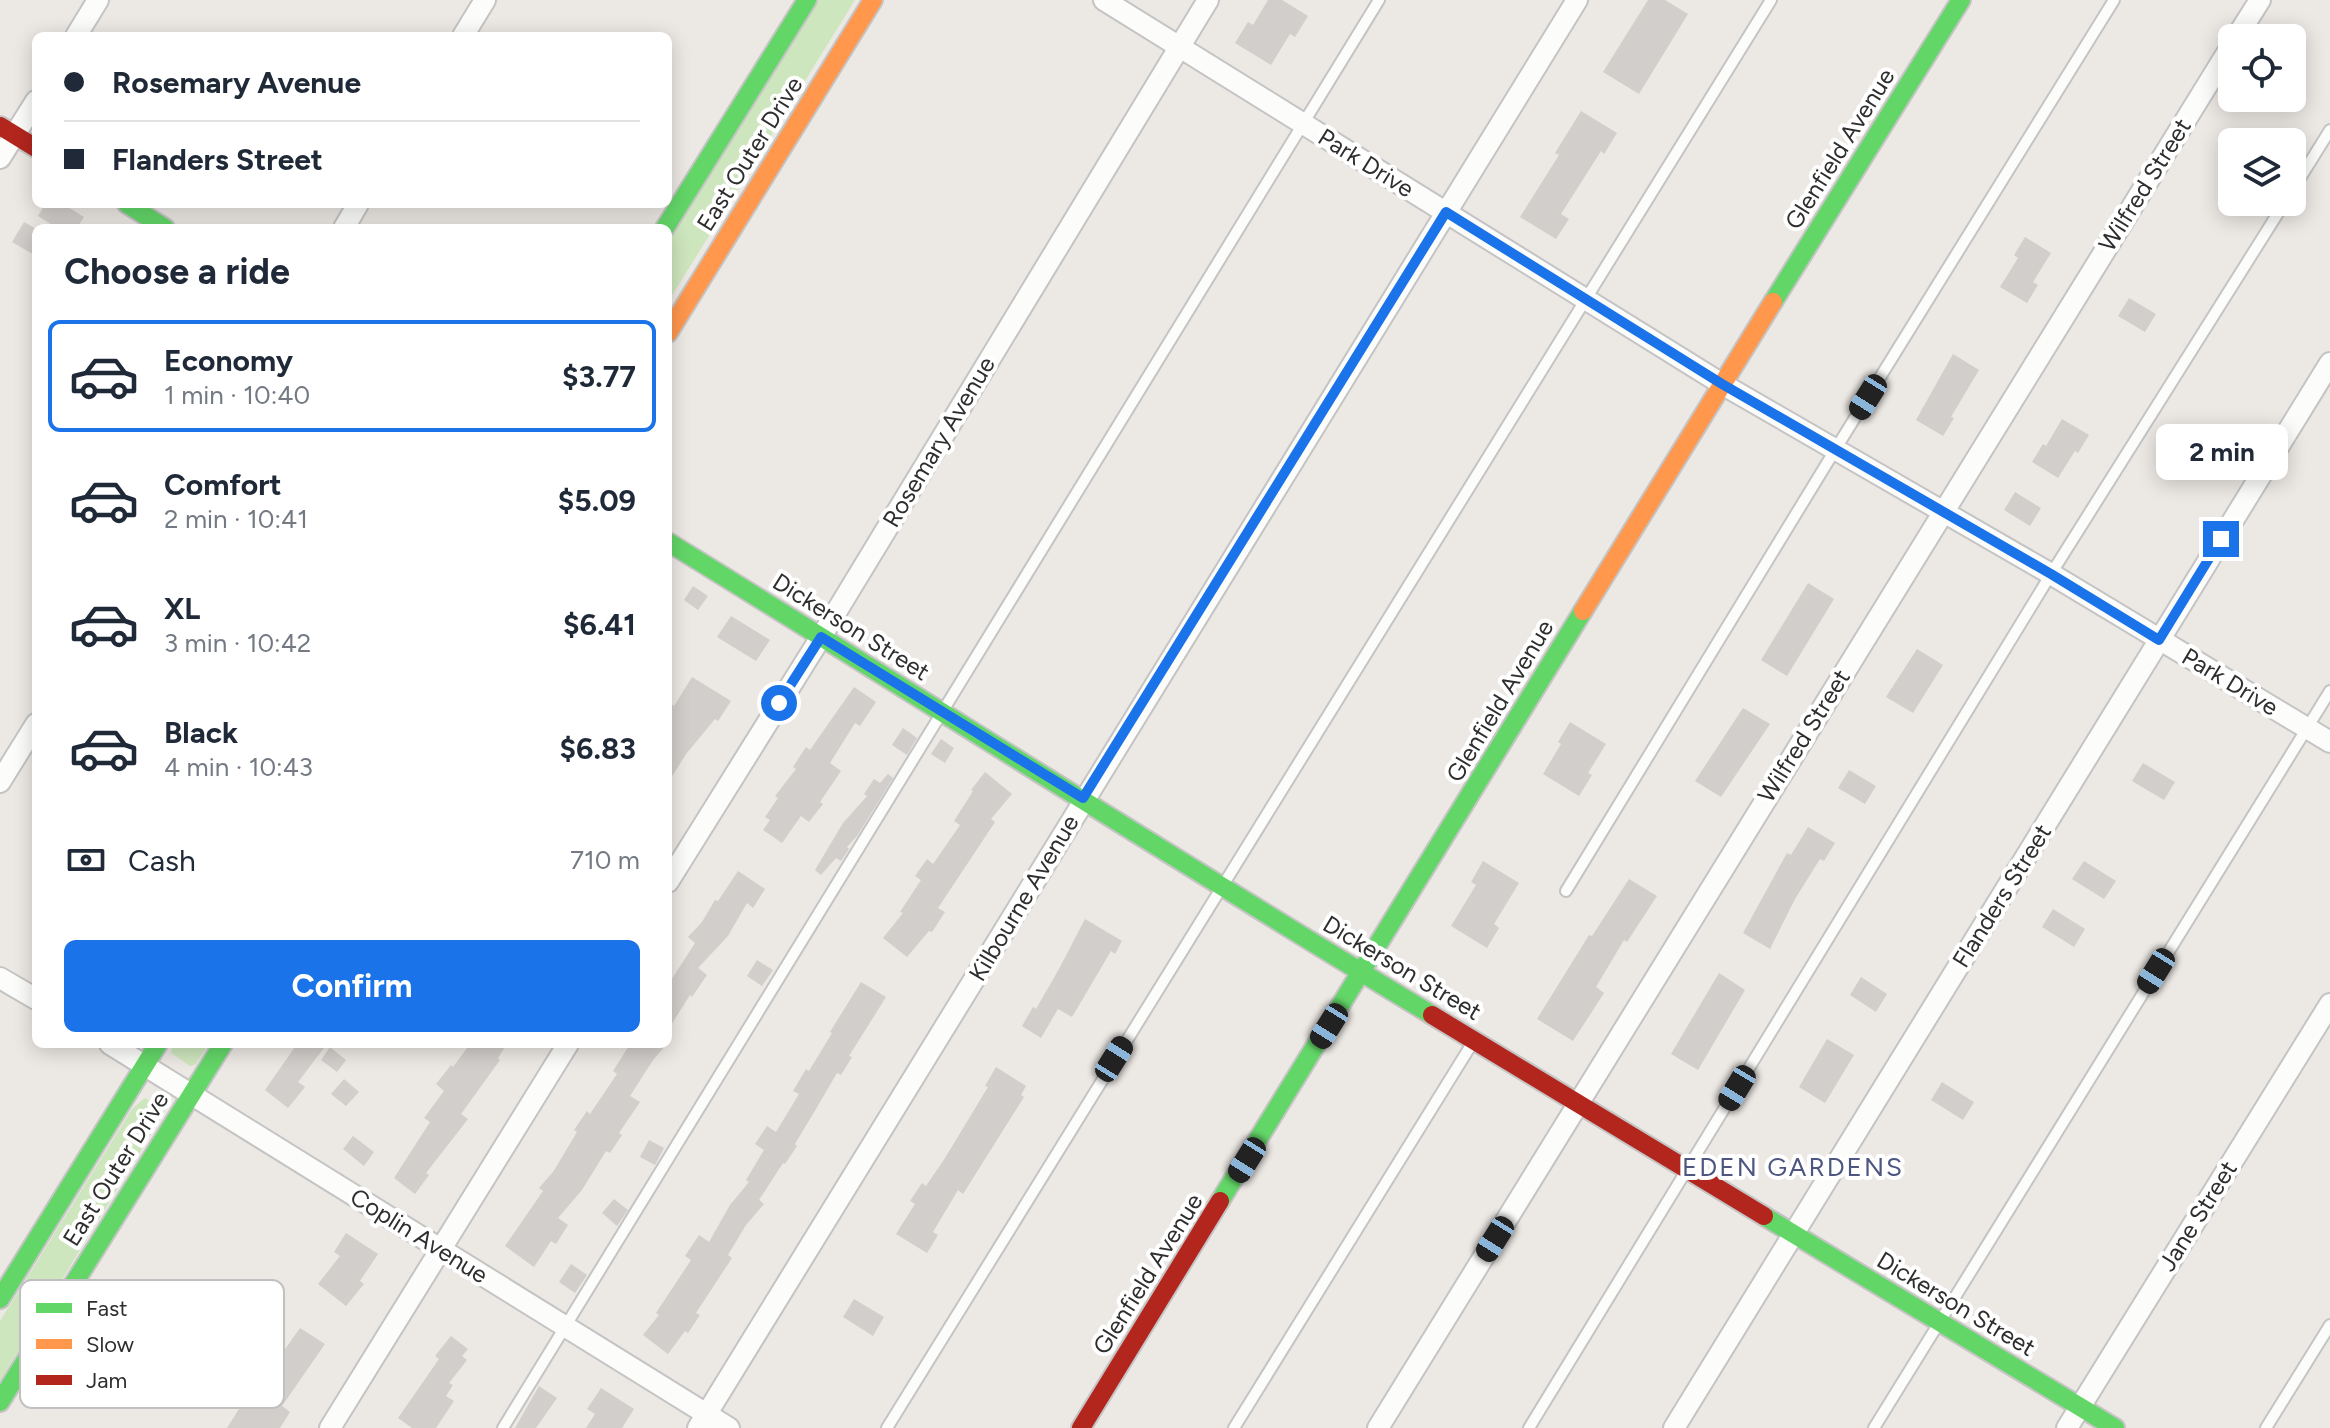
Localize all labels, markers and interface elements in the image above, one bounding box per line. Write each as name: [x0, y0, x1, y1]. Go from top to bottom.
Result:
map controls: [2218, 24, 2306, 216]
button: locate: [2218, 24, 2306, 112]
street label: Glenfield Avenue: [1779, 63, 1901, 234]
text: Rosemary Avenue: [112, 64, 361, 101]
street label: East Outer Drive: [691, 71, 809, 236]
street label: Wilfred Street: [2092, 113, 2197, 257]
street label: Park Drive: [1313, 122, 1419, 203]
button: layers: [2218, 128, 2306, 216]
text: Flanders Street: [112, 141, 323, 178]
text: Choose a ride: [64, 250, 290, 293]
icon: car: [68, 340, 140, 412]
text: Economy: [164, 342, 293, 379]
street label: Rosemary Avenue: [876, 351, 1001, 532]
text: $3.77: [562, 358, 636, 395]
car: [1845, 370, 1891, 424]
text: 1 min · 10:40: [164, 379, 310, 411]
callout: 2 min: [2155, 423, 2287, 479]
text: 2 min: [2189, 436, 2255, 468]
icon: car: [68, 464, 140, 536]
text: Comfort: [164, 466, 282, 503]
text: $5.09: [558, 482, 636, 519]
text: 2 min · 10:41: [164, 503, 308, 535]
route end: [2203, 521, 2239, 557]
street label: Dickerson Street: [768, 567, 935, 686]
icon: car: [68, 588, 140, 660]
text: XL: [164, 590, 200, 627]
text: $6.41: [563, 606, 636, 643]
street label: Glenfield Avenue: [1440, 614, 1559, 787]
text: 3 min · 10:42: [164, 627, 311, 659]
street label: Park Drive: [2177, 642, 2284, 722]
street label: Wilfred Street: [1751, 664, 1856, 808]
route start: [761, 685, 797, 721]
icon: car: [68, 712, 140, 784]
text: Black: [164, 714, 238, 751]
text: $6.83: [560, 730, 636, 767]
text: 4 min · 10:43: [164, 751, 313, 783]
street label: Kilbourne Avenue: [963, 809, 1085, 986]
street label: Flanders Street: [1946, 819, 2057, 973]
icon: cash: [64, 838, 108, 882]
text: Cash: [128, 842, 196, 879]
text: 710 m: [570, 844, 640, 876]
street label: Dickerson Street: [1318, 909, 1487, 1026]
button: Confirm: [64, 940, 640, 1032]
car: [2133, 944, 2179, 998]
car: [1306, 999, 1352, 1053]
car: [1091, 1032, 1137, 1086]
car: [1714, 1061, 1760, 1115]
street label: East Outer Drive: [57, 1086, 175, 1251]
car: [1224, 1133, 1270, 1187]
district label: EDEN GARDENS: [1682, 1151, 1904, 1183]
street label: Jane Street: [2152, 1155, 2243, 1276]
street label: Coplin Avenue: [345, 1182, 493, 1289]
street label: Glenfield Avenue: [1087, 1188, 1209, 1359]
car: [1472, 1212, 1518, 1266]
street label: Dickerson Street: [1872, 1245, 2041, 1362]
legend: [20, 1280, 284, 1408]
text: Fast: [86, 1295, 128, 1322]
text: Slow: [86, 1331, 135, 1358]
text: Jam: [86, 1367, 127, 1394]

